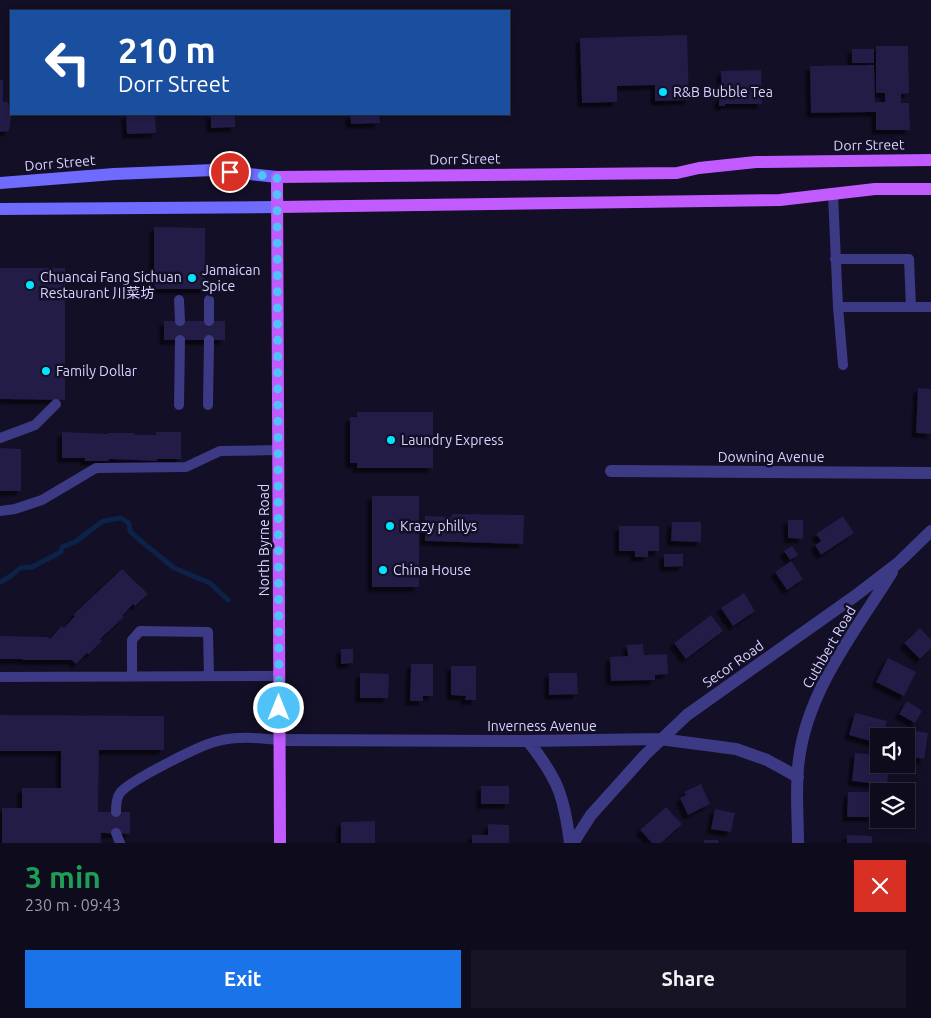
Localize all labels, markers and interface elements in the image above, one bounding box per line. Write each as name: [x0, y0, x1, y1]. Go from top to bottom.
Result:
icon: left: [35, 30, 100, 95]
text: 210 m: [118, 30, 216, 70]
text: Dorr Street: [118, 71, 230, 96]
place label: R&B Bubble Tea: [673, 84, 773, 100]
marker: R&B Bubble Tea: [657, 86, 669, 98]
street label: Dorr Street: [833, 136, 905, 154]
street label: Dorr Street: [429, 150, 501, 168]
pin: [209, 151, 251, 193]
street label: Dorr Street: [24, 152, 97, 174]
icon: arrive: [216, 158, 244, 186]
place label: Jamaican Spice: [202, 262, 260, 294]
place label: Chuancai Fang Sichuan Restaurant 川菜坊: [40, 269, 182, 301]
marker: Jamaican Spice: [186, 272, 198, 284]
marker: Chuancai Fang Sichuan Restaurant 川菜坊: [24, 279, 36, 291]
place label: Family Dollar: [56, 363, 138, 379]
marker: Family Dollar: [40, 365, 52, 377]
place label: Laundry Express: [401, 432, 504, 448]
marker: Laundry Express: [385, 434, 397, 446]
street label: Downing Avenue: [718, 449, 824, 465]
street label: North Byrne Road: [256, 484, 272, 596]
place label: Krazy phillys: [400, 518, 477, 534]
marker: Krazy phillys: [384, 520, 396, 532]
place label: China House: [393, 562, 471, 578]
marker: China House: [377, 564, 389, 576]
street label: Cuthbert Road: [799, 603, 859, 691]
street label: Secor Road: [700, 637, 766, 691]
position arrow: [252, 681, 304, 733]
street label: Inverness Avenue: [487, 718, 597, 734]
map controls: [870, 728, 915, 828]
button: sound: [870, 728, 915, 773]
button: layers: [870, 783, 915, 828]
text: 3 min: [25, 860, 101, 894]
button: close: [854, 860, 906, 912]
text: 230 m · 09:43: [25, 896, 121, 914]
button: Exit: [25, 950, 461, 1008]
button: Share: [471, 950, 906, 1008]

